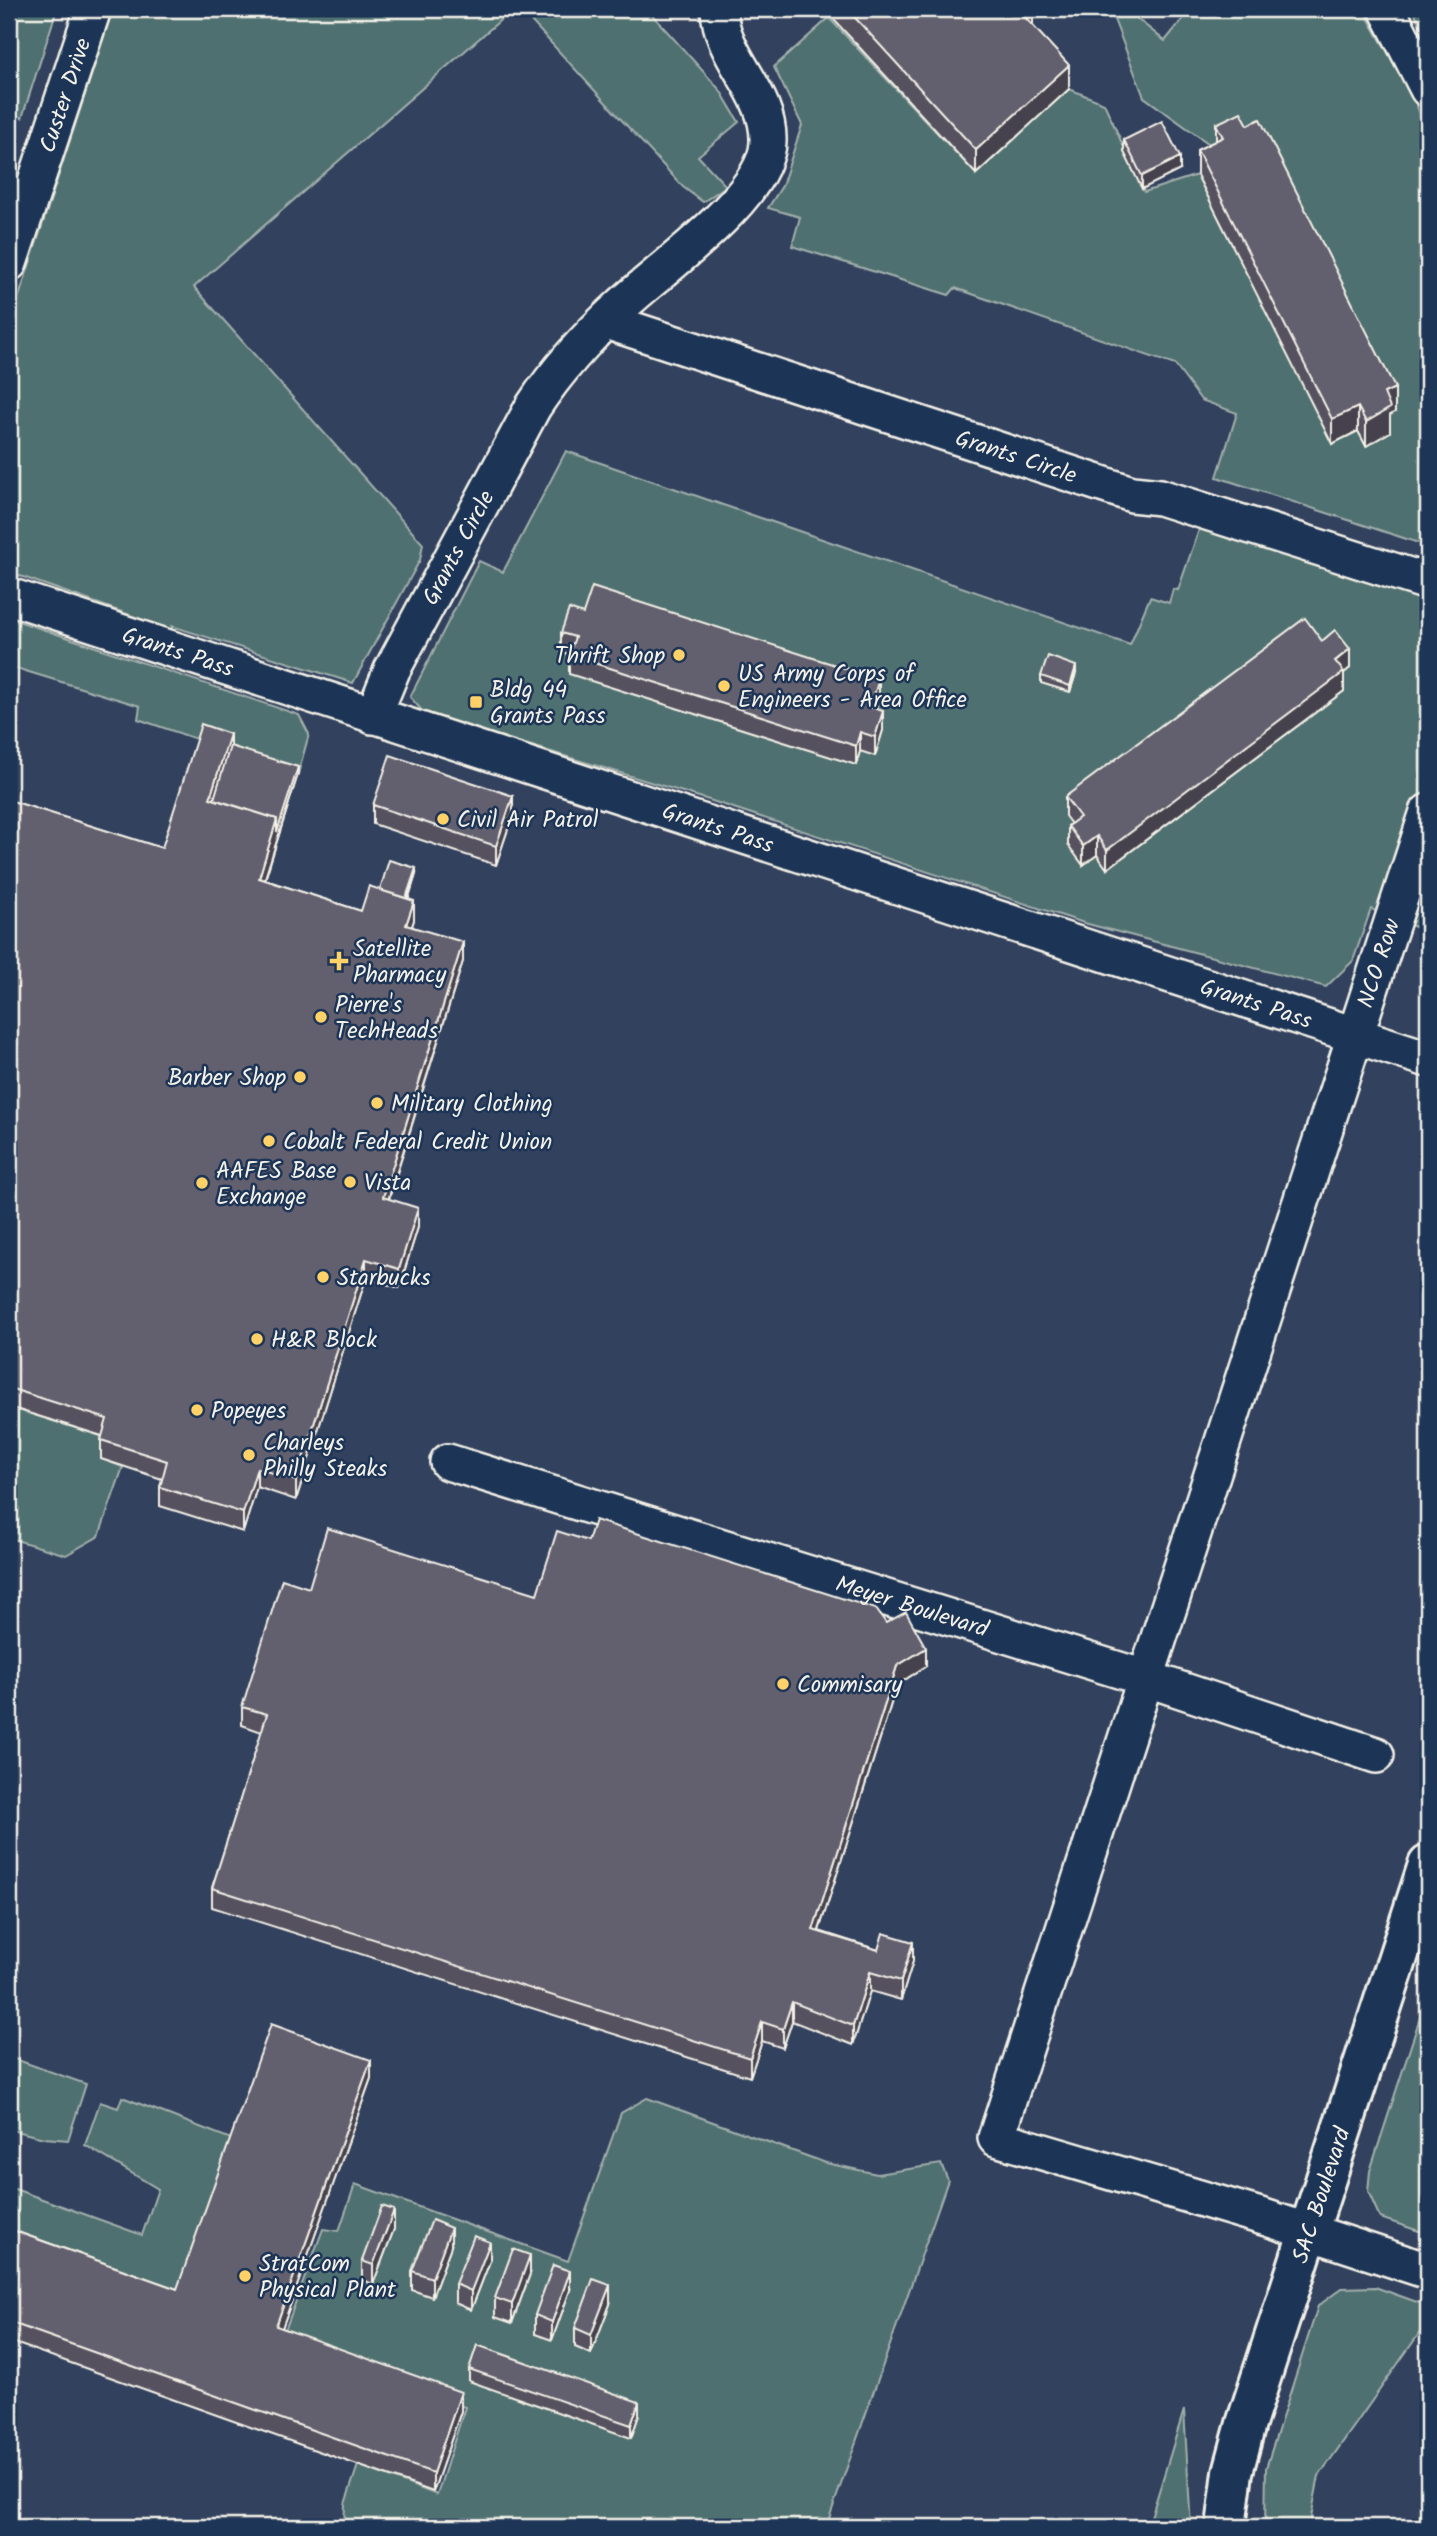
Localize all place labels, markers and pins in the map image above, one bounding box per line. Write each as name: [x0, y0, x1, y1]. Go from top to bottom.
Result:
place label: Thrift Shop: [555, 639, 665, 675]
marker: Thrift Shop: [671, 647, 687, 663]
place label: US Army Corps of Engineers - Area Office: [738, 657, 967, 719]
place label: Bldg 44 Grants Pass: [490, 673, 606, 735]
marker: US Army Corps of Engineers - Area Office: [716, 678, 732, 694]
marker: Bldg 44 Grants Pass: [468, 694, 484, 710]
place label: Civil Air Patrol: [457, 803, 599, 839]
marker: Civil Air Patrol: [435, 811, 451, 827]
place label: Satellite Pharmacy: [353, 932, 447, 994]
marker: Satellite Pharmacy: [331, 953, 347, 969]
place label: Pierre's TechHeads: [335, 988, 438, 1050]
marker: Pierre's TechHeads: [313, 1009, 329, 1025]
place label: Barber Shop: [168, 1061, 286, 1097]
marker: Barber Shop: [292, 1069, 308, 1085]
place label: Military Clothing: [391, 1087, 553, 1123]
marker: Military Clothing: [369, 1095, 385, 1111]
place label: Cobalt Federal Credit Union: [283, 1125, 552, 1161]
marker: Cobalt Federal Credit Union: [261, 1133, 277, 1149]
place label: AAFES Base Exchange: [216, 1154, 336, 1216]
place label: Vista: [364, 1166, 411, 1202]
marker: Vista: [342, 1174, 358, 1190]
marker: AAFES Base Exchange: [194, 1175, 210, 1191]
place label: Starbucks: [337, 1261, 431, 1297]
marker: Starbucks: [315, 1269, 331, 1285]
place label: H&R Block: [271, 1323, 377, 1359]
marker: H&R Block: [249, 1331, 265, 1347]
place label: Popeyes: [211, 1394, 286, 1430]
marker: Popeyes: [189, 1402, 205, 1418]
place label: Charleys Philly Steaks: [263, 1426, 388, 1488]
marker: Charleys Philly Steaks: [241, 1447, 257, 1463]
place label: Commisary: [797, 1668, 902, 1704]
marker: Commisary: [775, 1676, 791, 1692]
place label: StratCom Physical Plant: [259, 2247, 397, 2309]
marker: StratCom Physical Plant: [237, 2268, 253, 2284]

